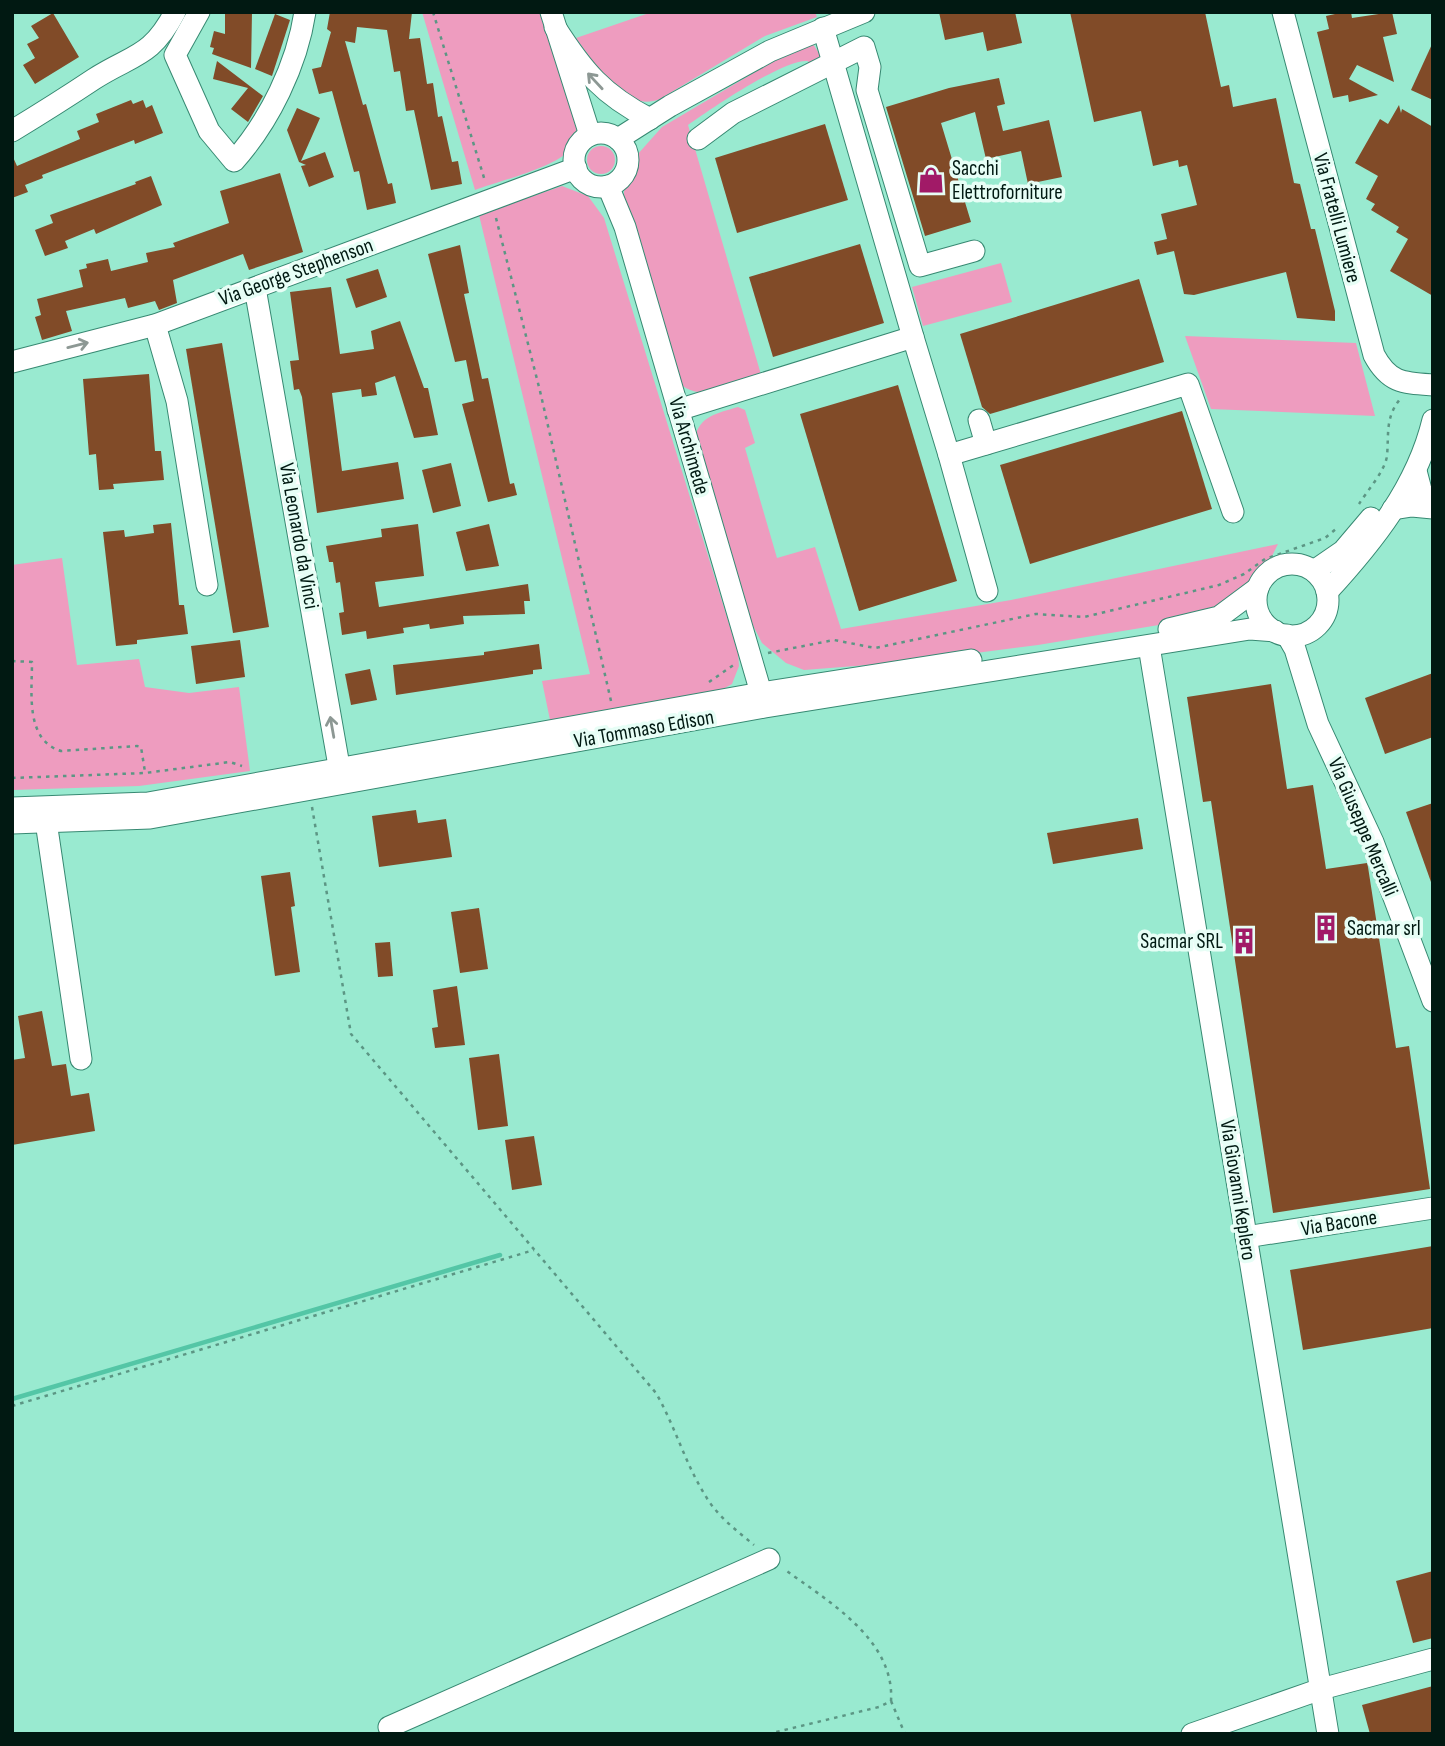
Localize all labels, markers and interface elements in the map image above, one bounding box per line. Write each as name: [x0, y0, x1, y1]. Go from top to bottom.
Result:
one-way arrow: [586, 73, 603, 90]
street label: Via Fratelli Lumiere: [1308, 150, 1366, 286]
place label: Sacchi Elettroforniture: [952, 156, 1063, 205]
shop icon: Sacchi Elettroforniture: [916, 165, 946, 195]
street label: Via George Stephenson: [216, 233, 376, 311]
one-way arrow: [67, 338, 89, 351]
street label: Via Archimede: [663, 394, 715, 498]
street label: Via Leonardo da Vinci: [274, 461, 324, 611]
street label: Via Tommaso Edison: [572, 704, 716, 754]
one-way arrow: [325, 716, 338, 739]
street label: Via Giuseppe Mercalli: [1323, 754, 1403, 900]
building icon: Sacmar srl: [1311, 913, 1341, 943]
place label: Sacmar srl: [1347, 916, 1421, 941]
building icon: Sacmar SRL: [1229, 926, 1259, 956]
place label: Sacmar SRL: [1140, 929, 1223, 954]
street label: Via Giovanni Keplero: [1215, 1118, 1261, 1262]
street label: Via Bacone: [1299, 1205, 1379, 1241]

